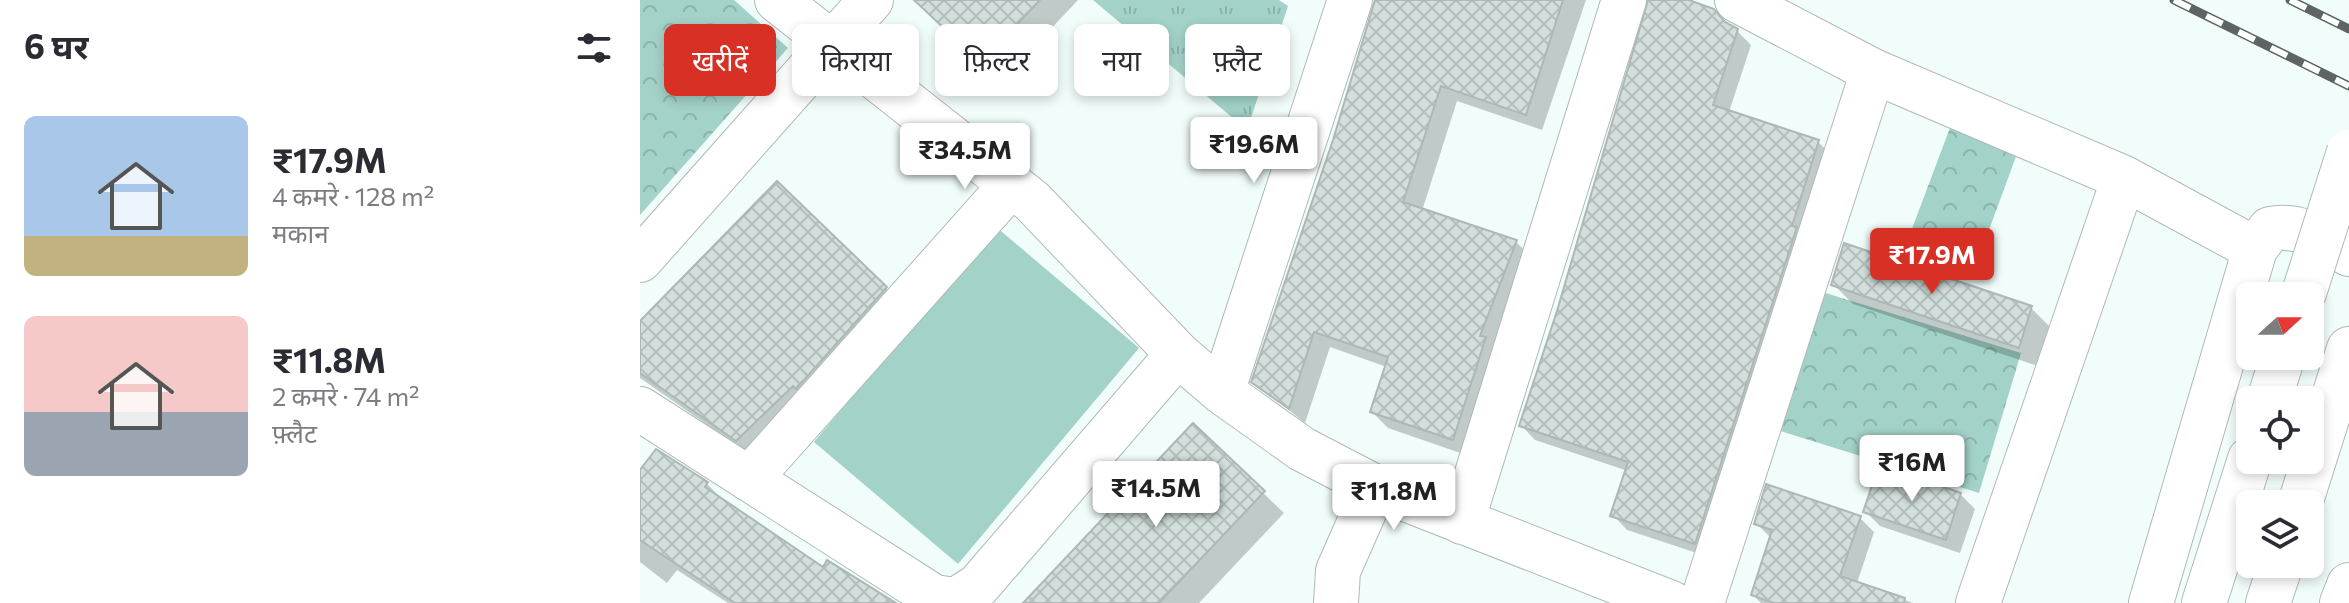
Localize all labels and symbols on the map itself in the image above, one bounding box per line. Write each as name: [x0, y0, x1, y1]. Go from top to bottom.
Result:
pin: ₹19.6M: [1189, 117, 1319, 185]
pin: ₹34.5M: [900, 123, 1030, 191]
pin: ₹17.9M: [1867, 228, 1997, 296]
north arrow: [2236, 282, 2324, 370]
pin: ₹16M: [1865, 435, 1959, 503]
pin: ₹14.5M: [1091, 461, 1221, 529]
pin: ₹11.8M: [1329, 464, 1459, 532]

